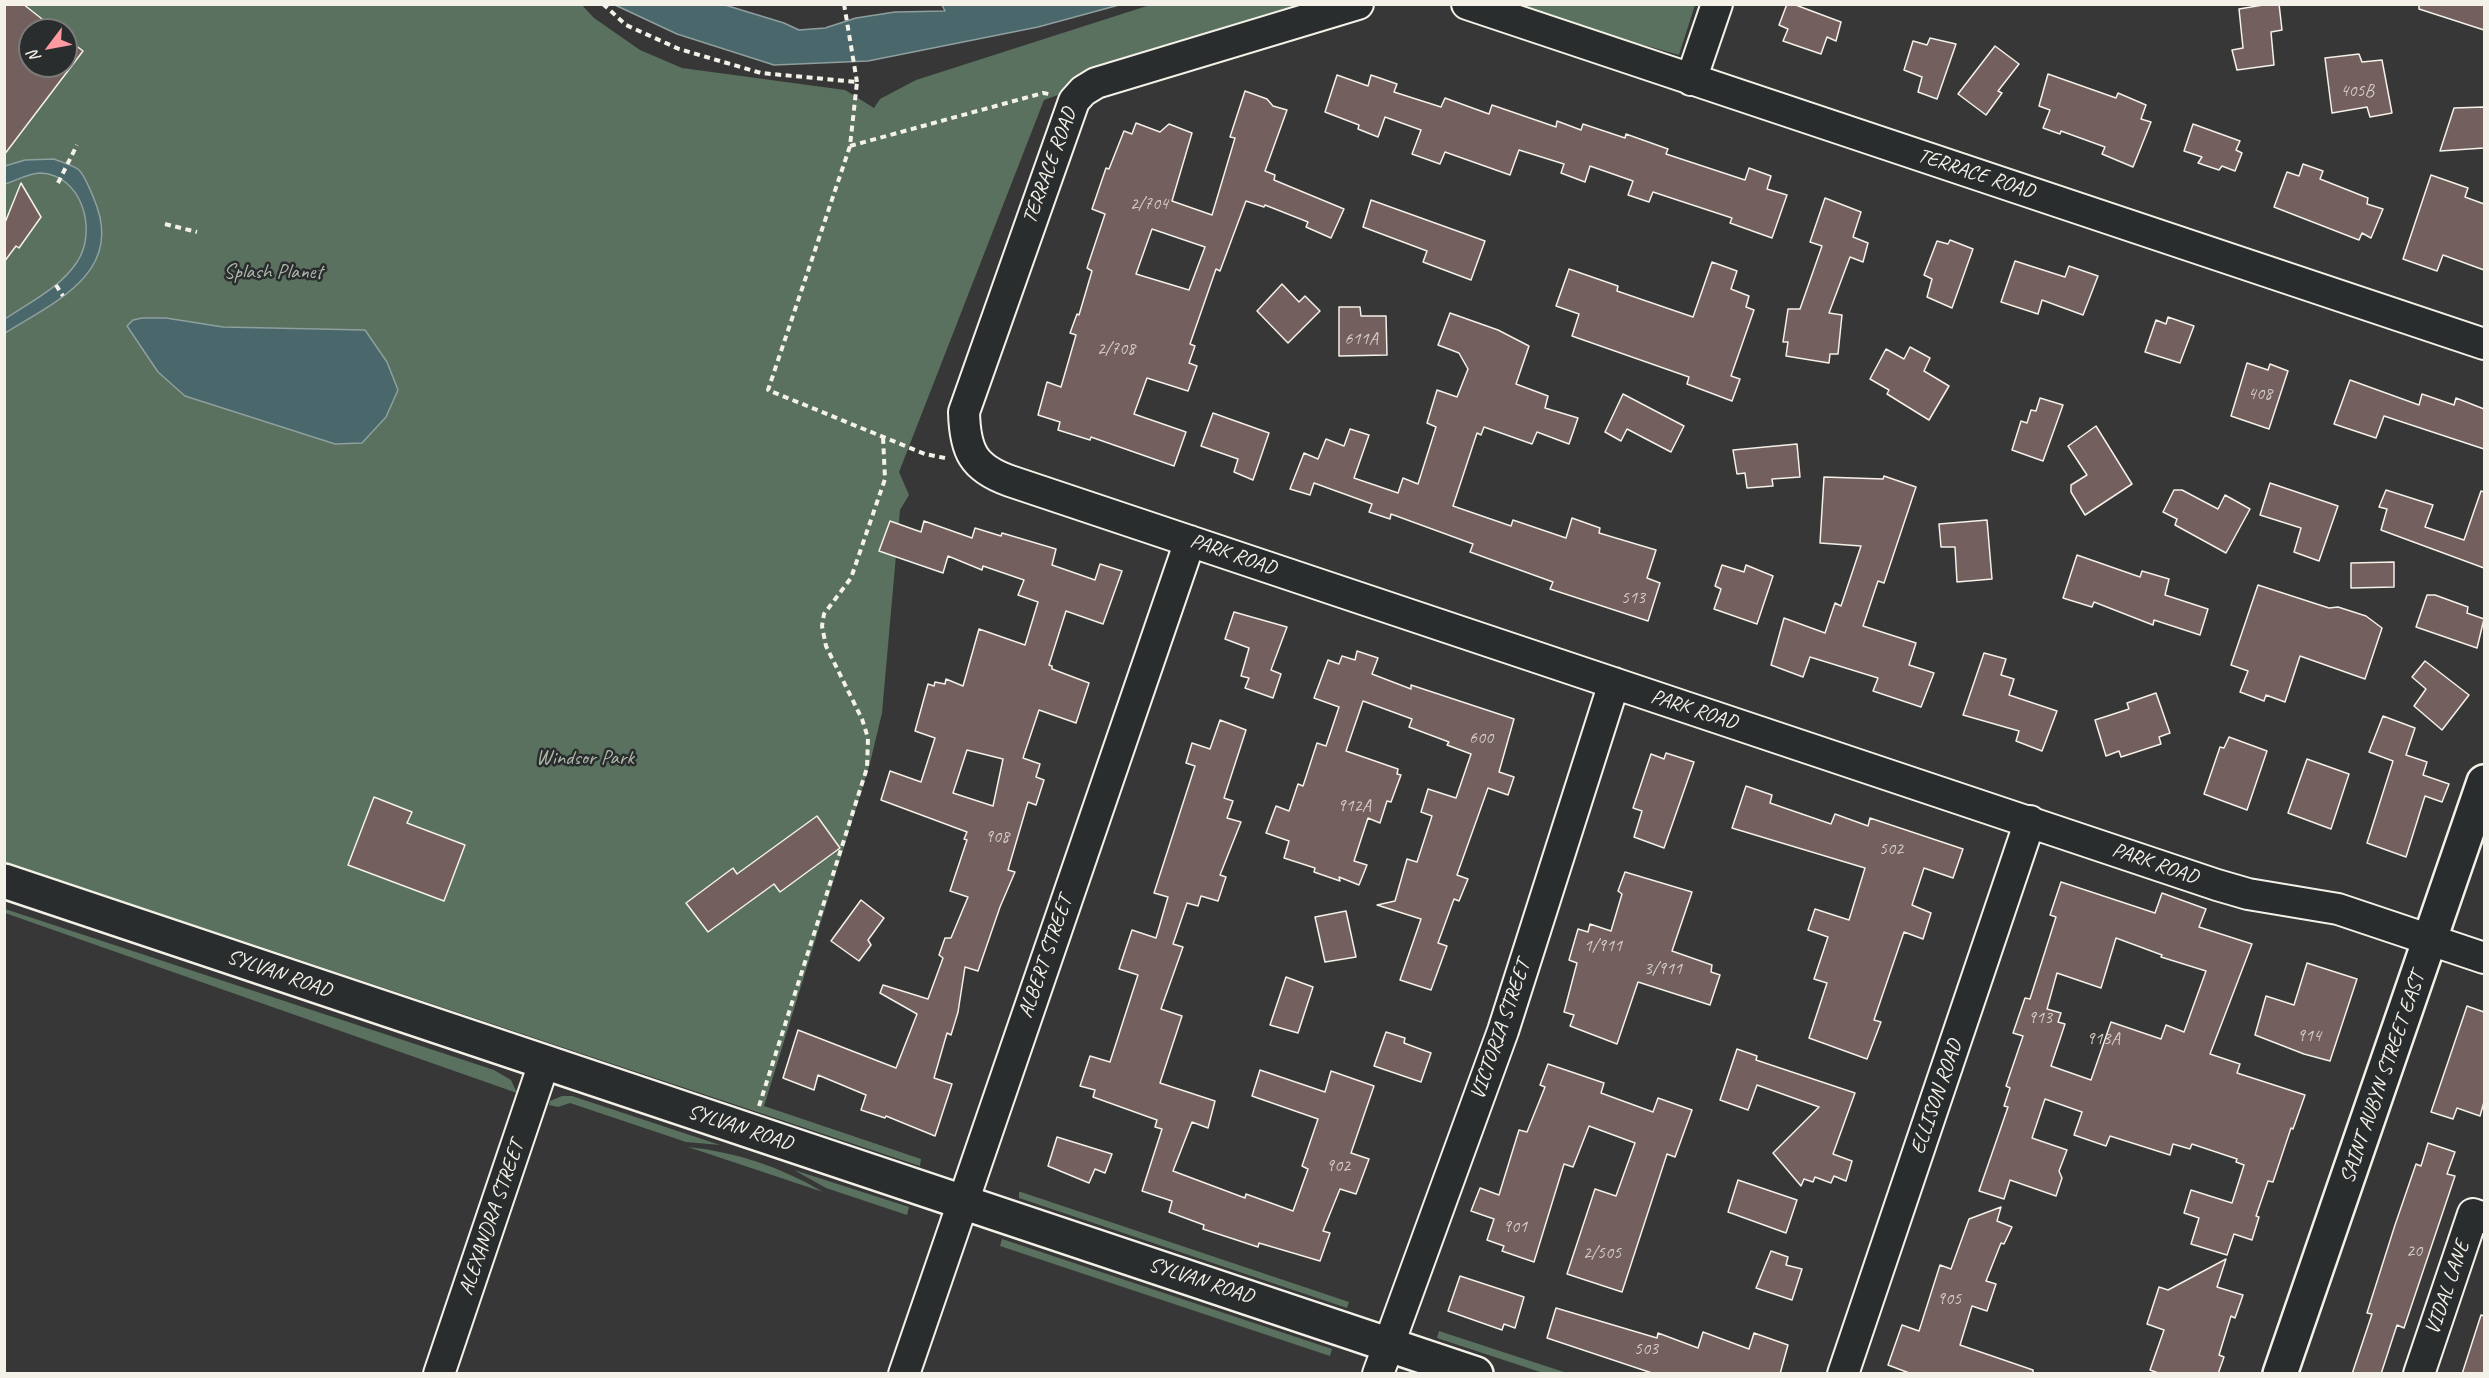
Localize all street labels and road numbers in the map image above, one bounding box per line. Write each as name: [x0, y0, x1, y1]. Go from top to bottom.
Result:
street label: TERRACE ROAD: [1017, 105, 1083, 227]
street label: TERRACE ROAD: [1914, 143, 2038, 205]
street label: PARK ROAD: [1187, 529, 1279, 581]
street label: PARK ROAD: [1648, 684, 1740, 736]
street label: PARK ROAD: [2109, 838, 2201, 890]
street label: ALBERT STREET: [1013, 893, 1079, 1021]
street label: SYLVAN ROAD: [223, 944, 335, 1004]
street label: VICTORIA STREET: [1465, 957, 1537, 1103]
street label: SAINT AUBYN STREET EAST: [2335, 969, 2431, 1187]
street label: ELLISON ROAD: [1906, 1037, 1968, 1157]
street label: SYLVAN ROAD: [684, 1099, 796, 1157]
street label: ALEXANDRA STREET: [454, 1138, 530, 1298]
street label: VIDAL LANE: [2420, 1238, 2476, 1338]
street label: SYLVAN ROAD: [1145, 1252, 1257, 1310]

